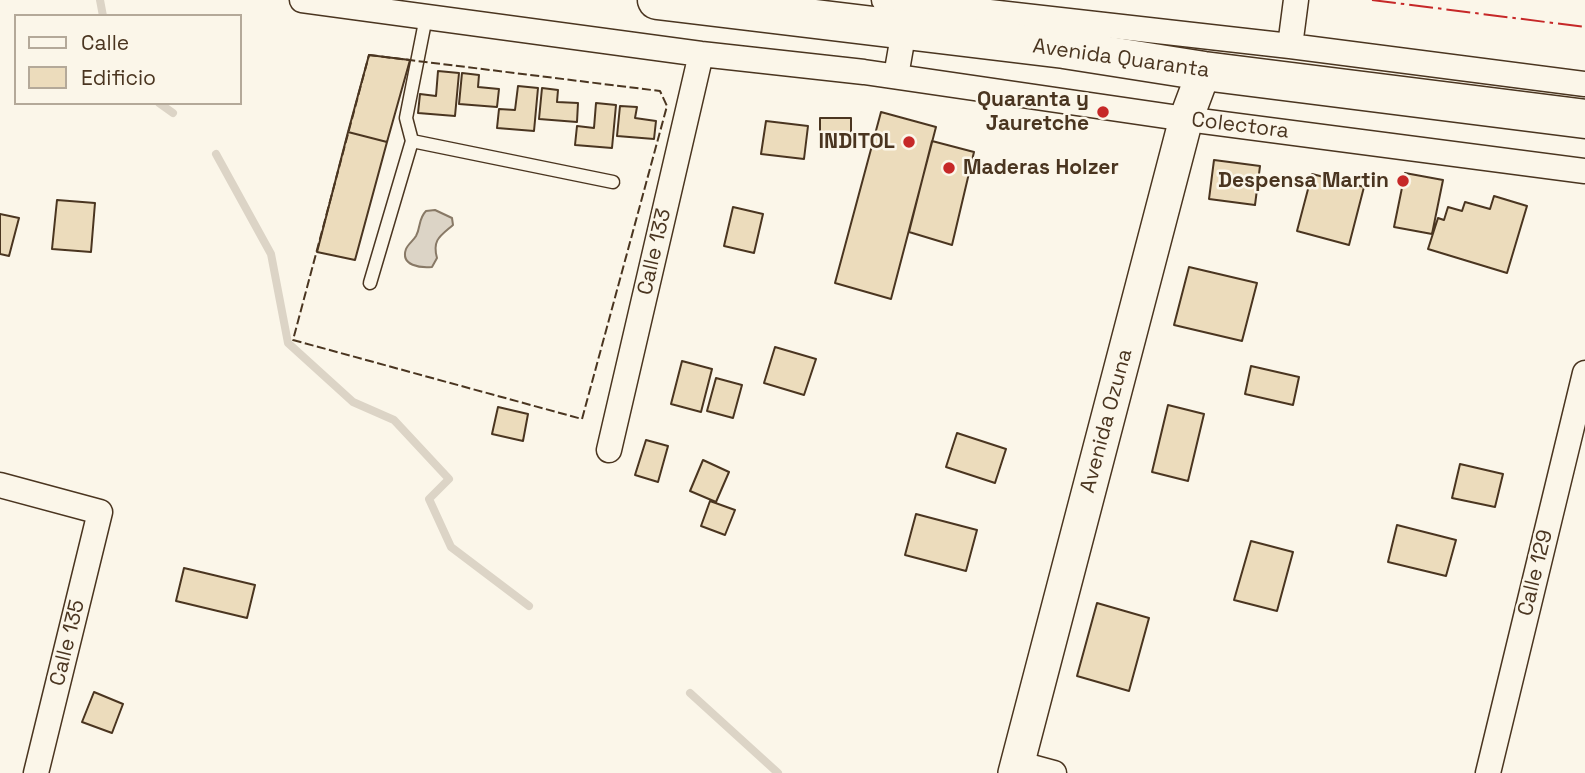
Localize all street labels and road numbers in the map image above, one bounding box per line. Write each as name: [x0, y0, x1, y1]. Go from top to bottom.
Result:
street label: Avenida Quaranta: [1031, 34, 1211, 84]
street label: Colectora: [1190, 108, 1290, 144]
street label: Calle 133: [633, 206, 677, 298]
street label: Avenida Ozuna: [1076, 346, 1138, 496]
street label: Calle 129: [1513, 527, 1559, 619]
street label: Calle 135: [45, 597, 91, 689]

